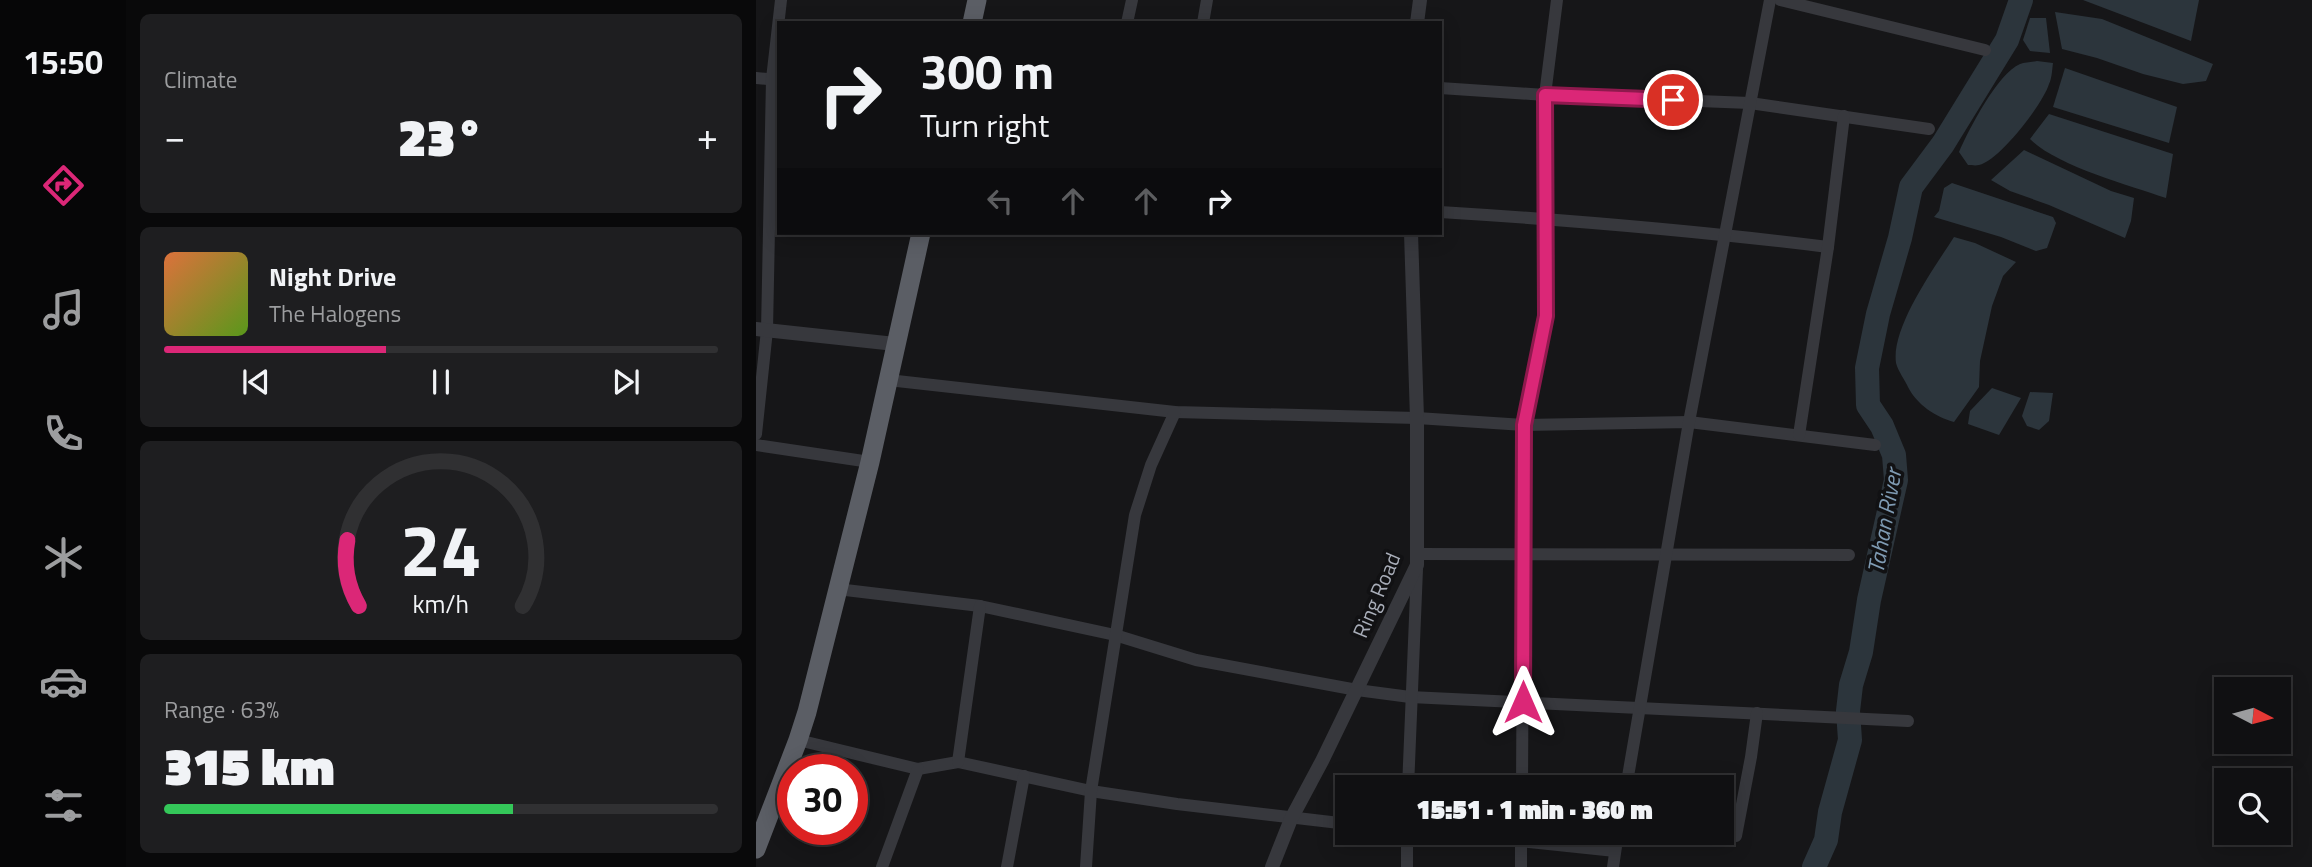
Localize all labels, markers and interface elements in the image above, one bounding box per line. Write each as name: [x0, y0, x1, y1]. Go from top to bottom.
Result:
text: 300 m: [920, 33, 1054, 108]
text: 15:50: [23, 38, 103, 86]
icon: right: [805, 49, 896, 140]
text: Climate: [164, 62, 237, 97]
pin: [1643, 70, 1703, 130]
icon: arrive: [1654, 81, 1692, 119]
text: 23°: [398, 97, 484, 176]
text: Turn right: [920, 101, 1049, 149]
text: −: [164, 107, 185, 165]
text: +: [697, 107, 718, 165]
icon: directions: [39, 161, 88, 210]
icon: left: [981, 182, 1019, 220]
icon: ahead: [1054, 182, 1092, 220]
icon: ahead: [1127, 182, 1165, 220]
icon: right: [1200, 182, 1238, 220]
text: Night Drive: [269, 257, 396, 296]
icon: music: [39, 285, 88, 334]
text: The Halogens: [269, 296, 401, 331]
icon: previous: [237, 363, 275, 401]
icon: pause: [422, 363, 460, 401]
icon: next: [607, 363, 645, 401]
icon: phone: [39, 409, 88, 458]
water label: Tahan River: [1858, 463, 1911, 576]
text: 24: [400, 495, 482, 605]
icon: climate: [39, 533, 88, 582]
street label: Ring Road: [1344, 547, 1408, 643]
text: km/h: [413, 585, 469, 623]
icon: car: [39, 657, 88, 706]
position arrow: [1486, 665, 1560, 739]
north arrow: [2214, 677, 2291, 754]
map controls: [2214, 677, 2291, 845]
text: Range · 63%: [164, 692, 279, 727]
text: 315 km: [164, 726, 335, 805]
speed limit sign: 30: [777, 754, 868, 845]
button: search: [2214, 768, 2291, 845]
icon: filters: [39, 781, 88, 830]
text: 15:51 · 1 min · 360 m: [1416, 790, 1653, 829]

